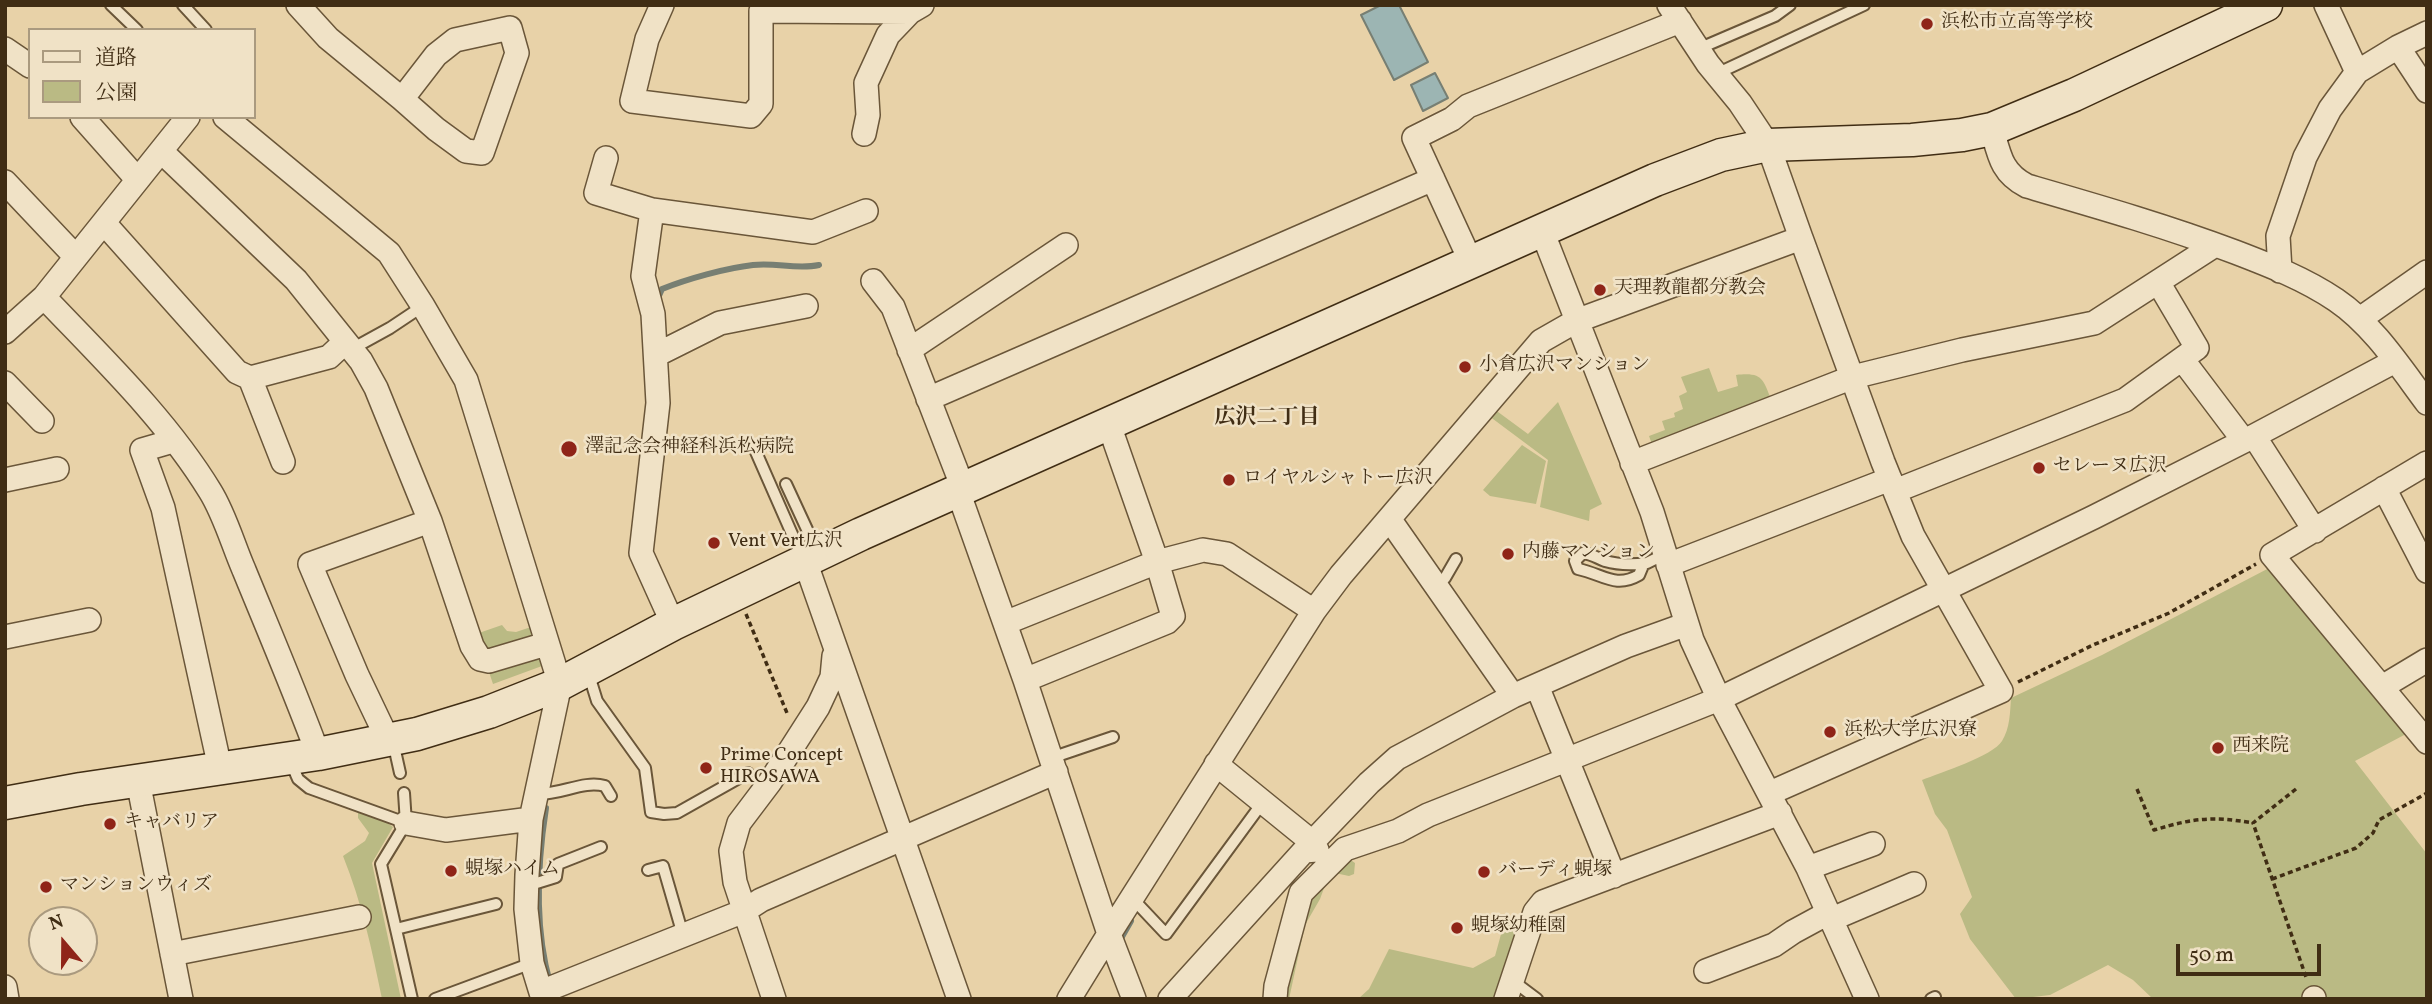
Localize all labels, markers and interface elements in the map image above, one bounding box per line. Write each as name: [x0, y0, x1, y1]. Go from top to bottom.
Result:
place label: 浜松市立高等学校: [1941, 13, 2093, 35]
marker: 浜松市立高等学校: [1919, 16, 1935, 32]
legend: [28, 28, 256, 119]
text: 道路: [95, 44, 137, 73]
text: 公園: [95, 79, 137, 108]
place label: 天理教龍都分教会: [1614, 279, 1766, 301]
marker: 天理教龍都分教会: [1592, 282, 1608, 298]
place label: 小倉広沢マンション: [1479, 356, 1650, 378]
marker: 小倉広沢マンション: [1457, 359, 1473, 375]
district label: 広沢二丁目: [1215, 406, 1319, 432]
place label: 澤記念会神経科浜松病院: [585, 438, 794, 460]
marker: 澤記念会神経科浜松病院: [559, 439, 579, 459]
place label: セレーヌ広沢: [2053, 457, 2167, 479]
marker: セレーヌ広沢: [2031, 460, 2047, 476]
place label: ロイヤルシャトー広沢: [1243, 469, 1433, 491]
marker: ロイヤルシャトー広沢: [1221, 472, 1237, 488]
place label: Vent Vert広沢: [728, 532, 843, 554]
marker: Vent Vert広沢: [706, 535, 722, 551]
place label: 内藤マンション: [1522, 543, 1655, 565]
marker: 内藤マンション: [1500, 546, 1516, 562]
place label: 浜松大学広沢寮: [1844, 721, 1977, 743]
marker: 浜松大学広沢寮: [1822, 724, 1838, 740]
place label: 西来院: [2232, 737, 2289, 759]
marker: 西来院: [2210, 740, 2226, 756]
place label: Prime Concept HIROSAWA: [720, 746, 843, 790]
marker: Prime Concept HIROSAWA: [698, 760, 714, 776]
place label: キャバリア: [124, 813, 219, 835]
marker: キャバリア: [102, 816, 118, 832]
place label: 蜆塚ハイム: [465, 860, 560, 882]
place label: バーディ蜆塚: [1498, 861, 1612, 883]
marker: 蜆塚ハイム: [443, 863, 459, 879]
marker: バーディ蜆塚: [1476, 864, 1492, 880]
place label: マンションウィズ: [60, 876, 212, 898]
marker: マンションウィズ: [38, 879, 54, 895]
north arrow: [28, 906, 98, 976]
text: N: [46, 909, 67, 938]
place label: 蜆塚幼稚園: [1471, 917, 1566, 939]
marker: 蜆塚幼稚園: [1449, 920, 1465, 936]
scale bar: [2180, 930, 2325, 974]
text: 50 m: [2189, 941, 2234, 970]

